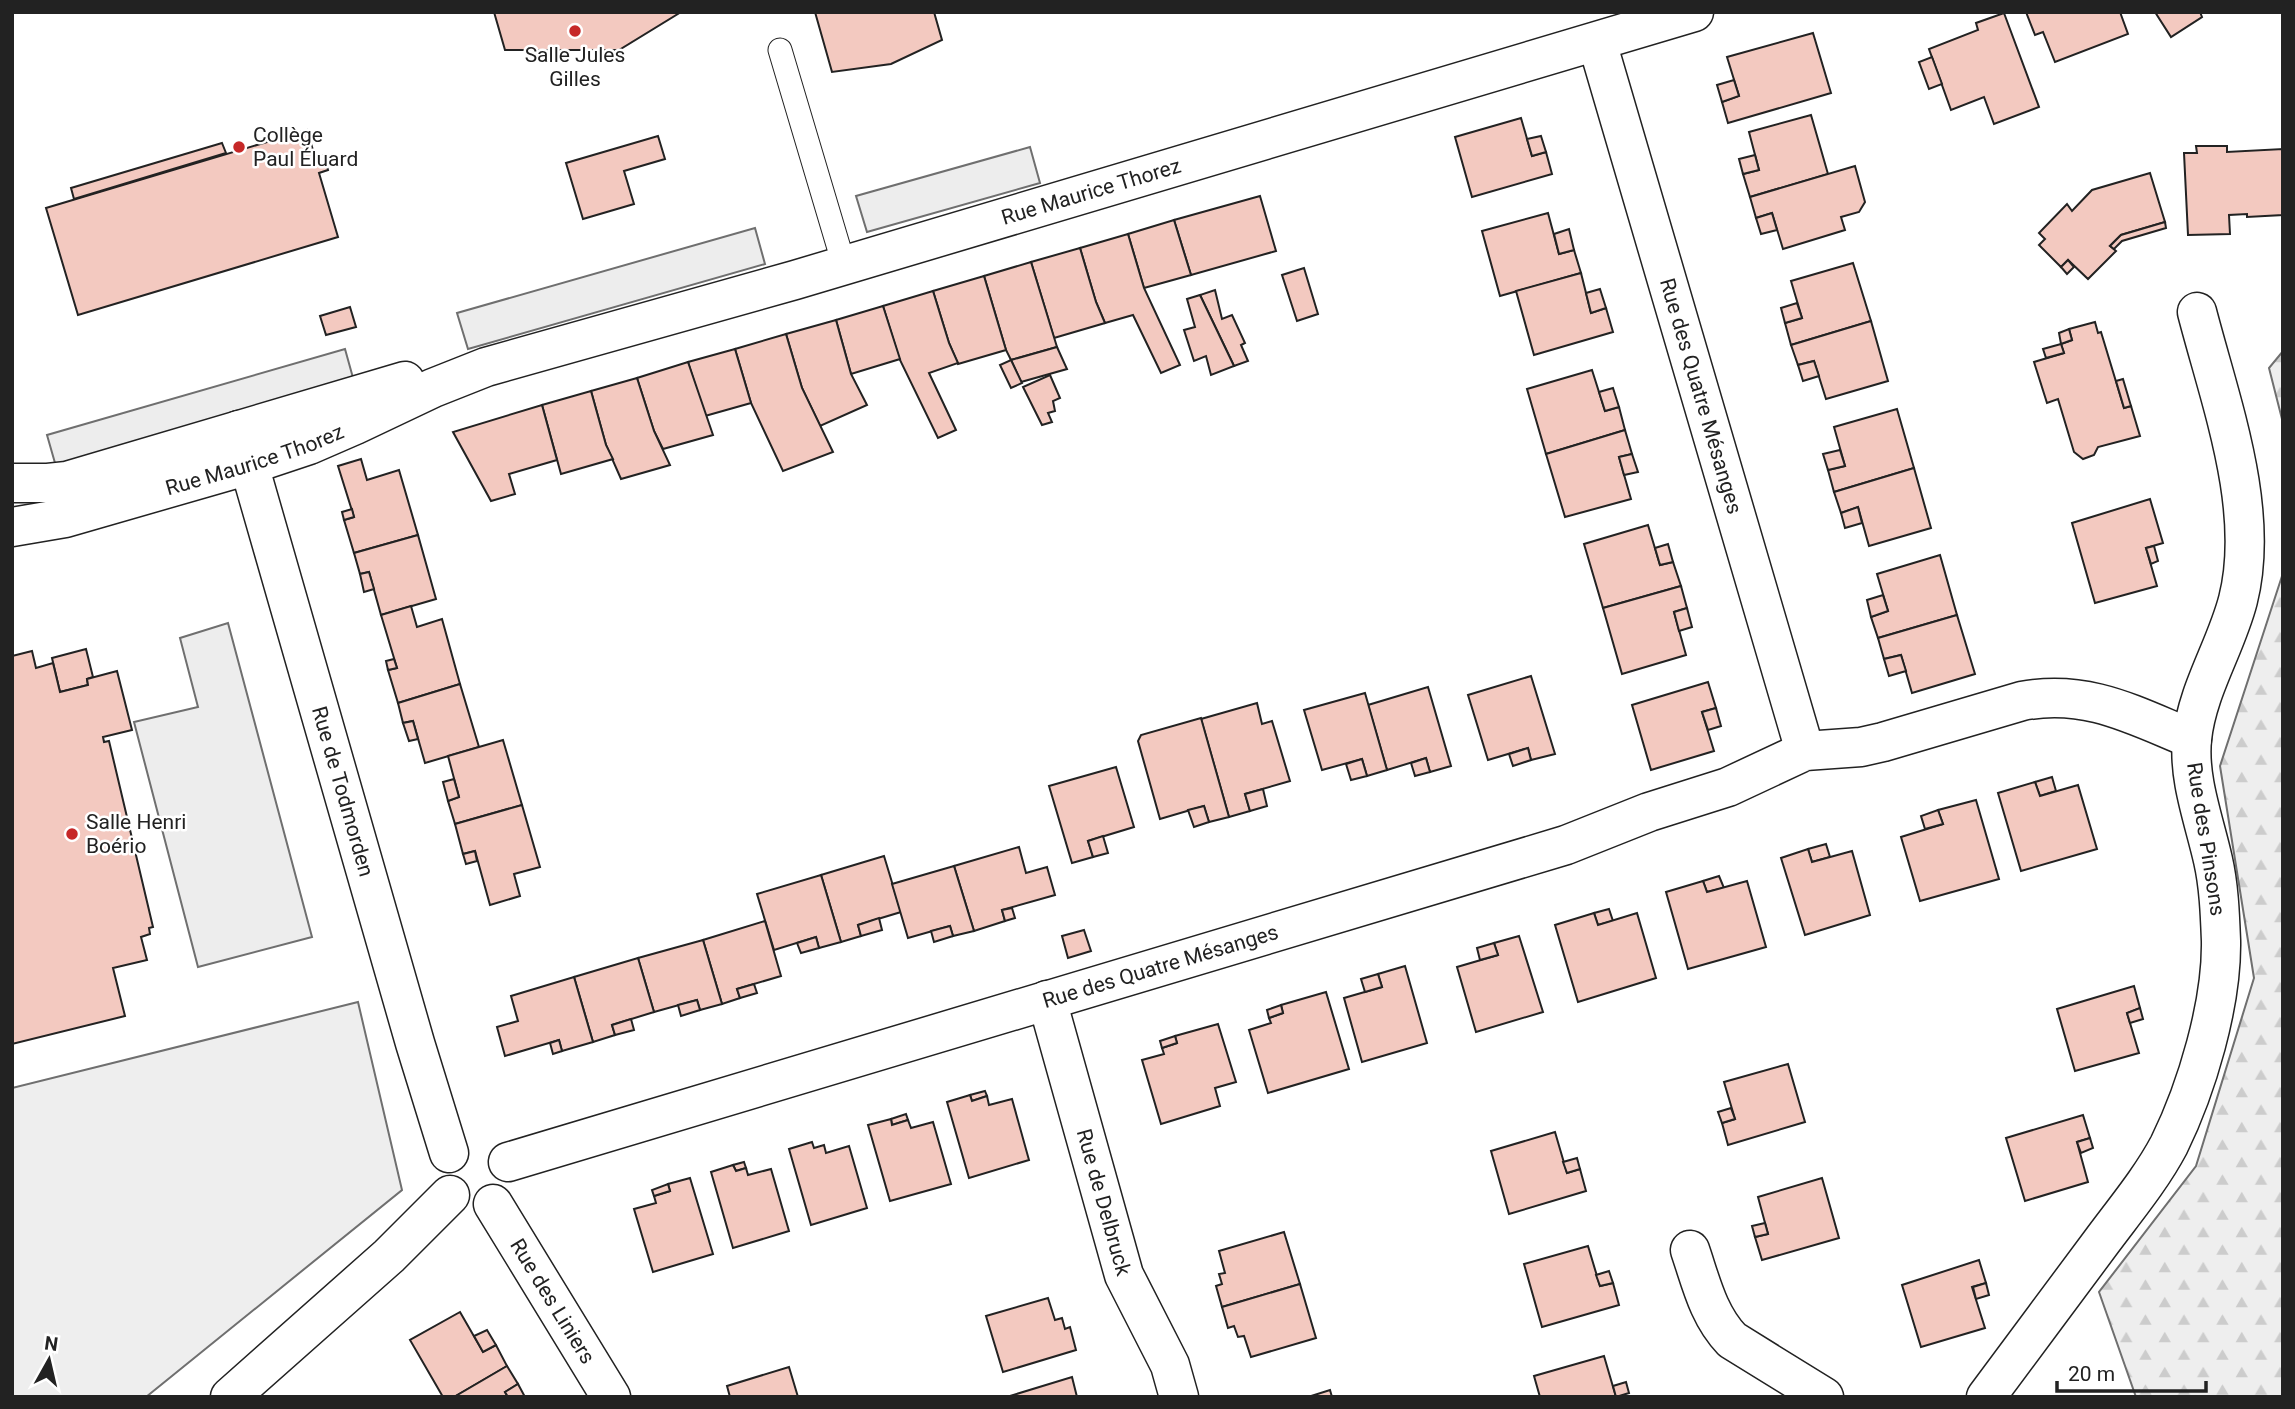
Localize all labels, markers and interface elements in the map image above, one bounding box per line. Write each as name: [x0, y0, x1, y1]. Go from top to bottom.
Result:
marker: Salle Jules Gilles: [567, 23, 583, 39]
place label: Salle Jules Gilles: [525, 43, 625, 91]
place label: Collège Paul Éluard: [253, 123, 358, 171]
marker: Collège Paul Éluard: [231, 139, 247, 155]
street label: Rue Maurice Thorez: [999, 154, 1184, 230]
street label: Rue des Quatre Mésanges: [1655, 275, 1747, 517]
street label: Rue Maurice Thorez: [163, 419, 347, 500]
street label: Rue de Todmorden: [307, 704, 379, 879]
street label: Rue des Pinsons: [2182, 761, 2230, 917]
place label: Salle Henri Boério: [86, 810, 186, 858]
marker: Salle Henri Boério: [64, 826, 80, 842]
street label: Rue des Quatre Mésanges: [1040, 920, 1281, 1013]
street label: Rue de Delbruck: [1072, 1126, 1136, 1279]
street label: Rue des Liniers: [505, 1234, 600, 1368]
north arrow: [14, 1325, 84, 1395]
text: N: [43, 1331, 60, 1356]
scale bar: [2057, 1350, 2206, 1394]
text: 20 m: [2068, 1362, 2115, 1386]

